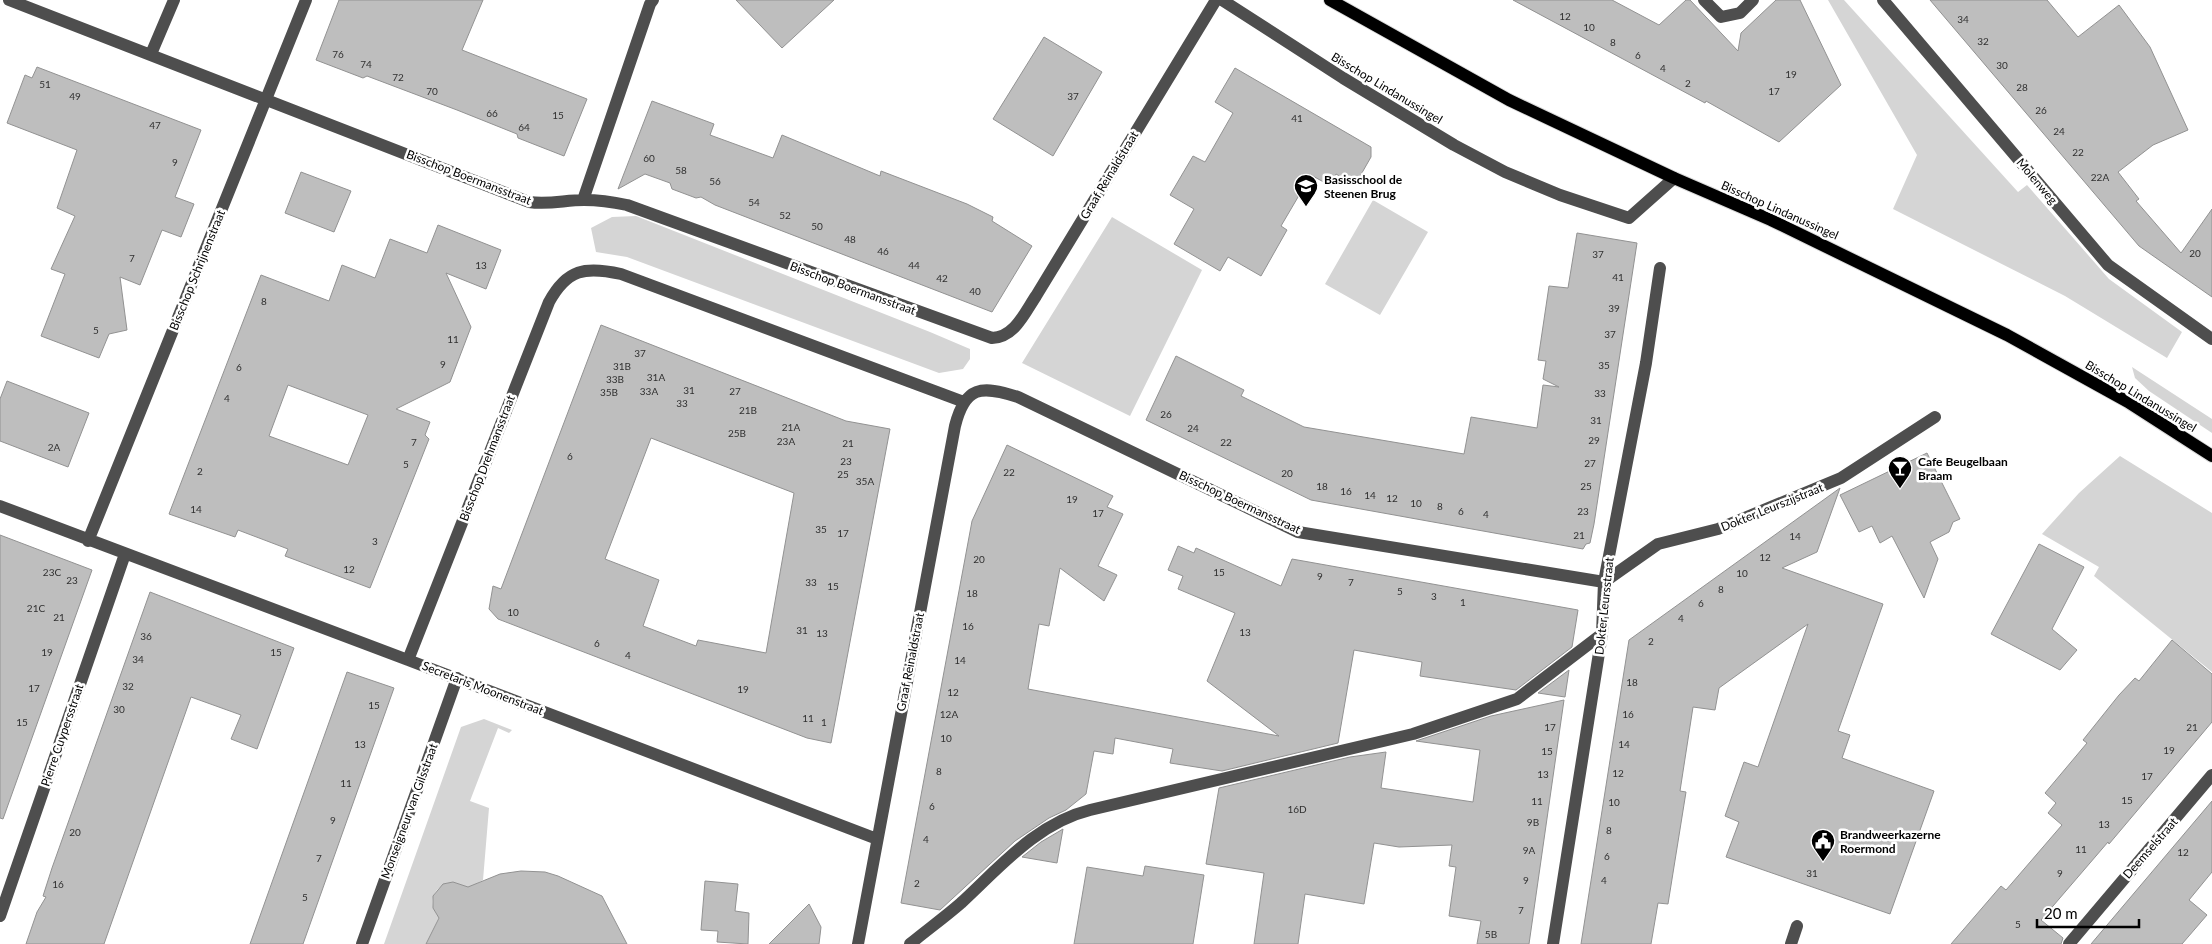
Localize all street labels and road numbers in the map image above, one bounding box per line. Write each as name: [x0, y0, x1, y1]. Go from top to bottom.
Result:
street label: Bisschop Lindanussingel: [1329, 49, 1445, 127]
street label: Graaf Reinaldstraat: [1077, 128, 1142, 222]
street label: Bisschop Boermansstraat: [404, 146, 534, 208]
street label: Molenweg: [2013, 155, 2061, 207]
street label: Bisschop Lindanussingel: [1719, 177, 1841, 243]
street label: Bisschop Schrijnenstraat: [166, 207, 228, 332]
street label: Bisschop Boermansstraat: [788, 258, 919, 318]
street label: Bisschop Lindanussingel: [2083, 357, 2199, 435]
street label: Bisschop Drehmansstraat: [456, 392, 518, 523]
street label: Bisschop Boermansstraat: [1177, 467, 1304, 537]
street label: Dokter Leurszijstraat: [1719, 479, 1826, 534]
street label: Dokter Leursstraat: [1591, 556, 1617, 655]
street label: Graaf Reinaldstraat: [893, 611, 927, 713]
street label: Secretaris Moonenstraat: [420, 658, 547, 718]
street label: Pierre Cuypersstraat: [37, 681, 87, 788]
street label: Monseigneur van Gilsstraat: [377, 741, 441, 881]
street label: Deemselstraat: [2119, 814, 2181, 882]

